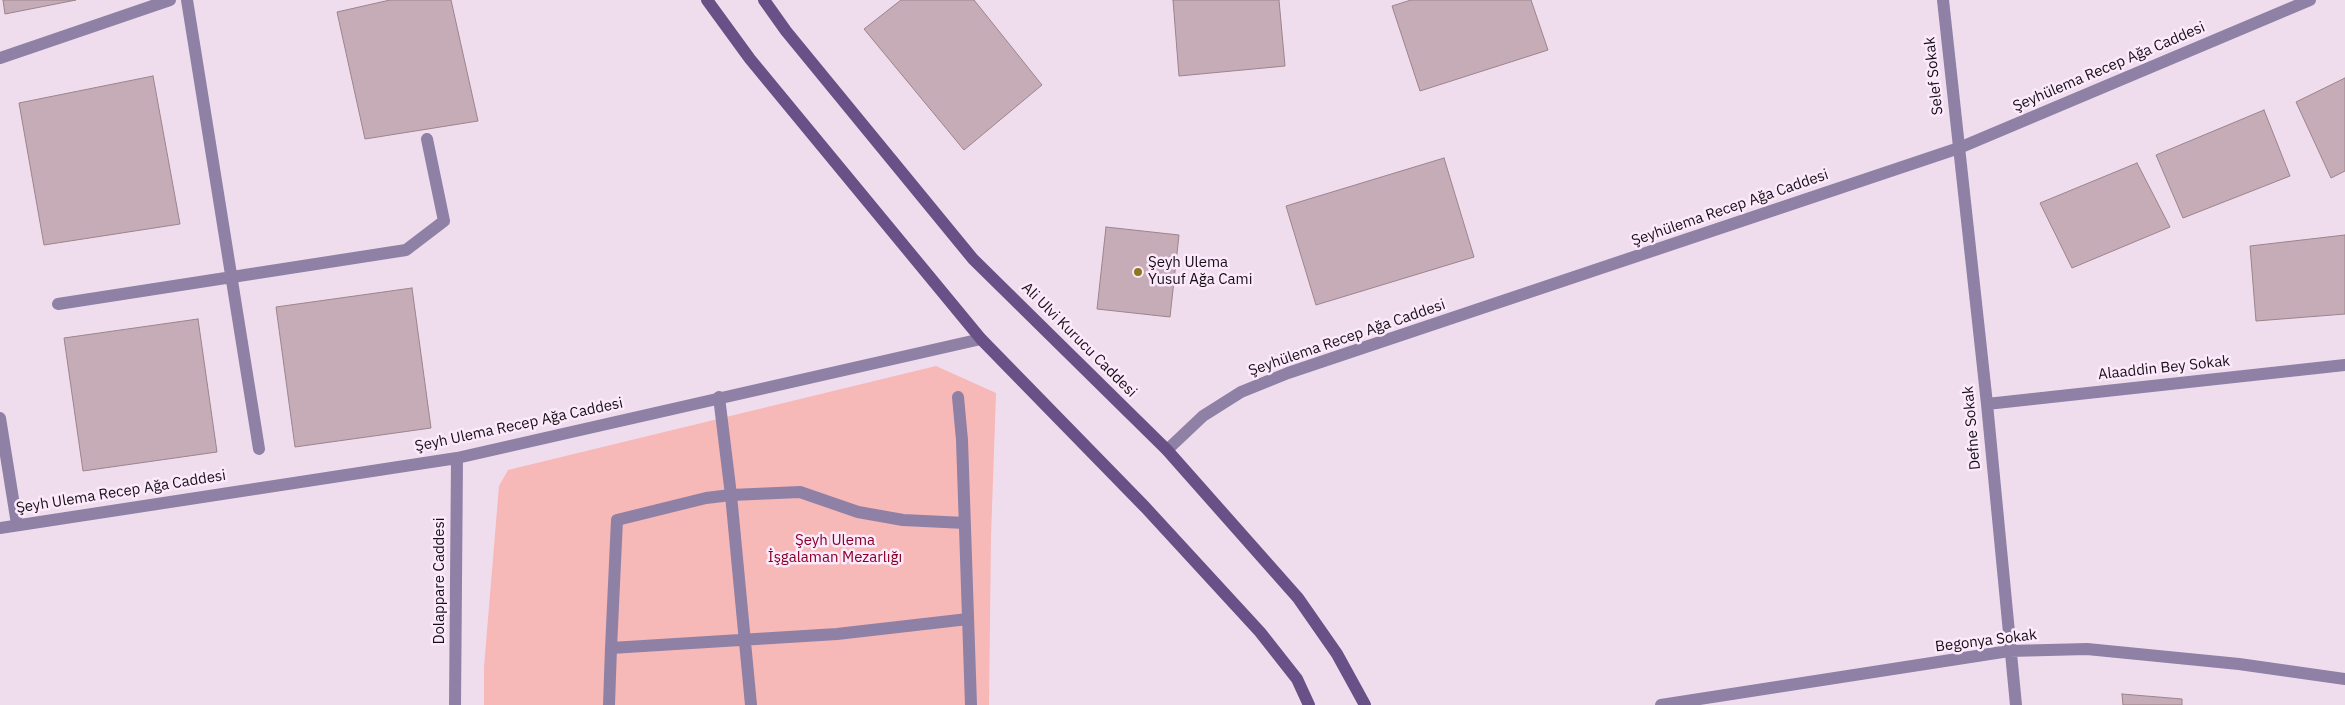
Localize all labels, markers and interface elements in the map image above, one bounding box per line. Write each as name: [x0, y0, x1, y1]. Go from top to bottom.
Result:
street label: Şeyhülema Recep Ağa Caddesi: [2010, 18, 2208, 116]
street label: Selef Sokak: [1921, 36, 1947, 116]
street label: Şeyhülema Recep Ağa Caddesi: [1629, 166, 1831, 250]
place label: Şeyh Ulema Yusuf Ağa Cami: [1148, 254, 1252, 289]
marker: Şeyh Ulema Yusuf Ağa Cami: [1132, 266, 1144, 278]
street label: Ali Ulvi Kurucu Caddesi: [1018, 279, 1140, 401]
street label: Şeyhülema Recep Ağa Caddesi: [1246, 296, 1448, 380]
street label: Alaaddin Bey Sokak: [2097, 352, 2231, 384]
street label: Defne Sokak: [1959, 385, 1985, 471]
street label: Şeyh Ulema Recep Ağa Caddesi: [413, 394, 625, 456]
street label: Şeyh Ulema Recep Ağa Caddesi: [15, 467, 227, 517]
street label: Dolappare Caddesi: [431, 517, 449, 645]
park label: Şeyh Ulema İşgalaman Mezarlığı: [768, 532, 902, 567]
street label: Begonya Sokak: [1934, 626, 2038, 656]

